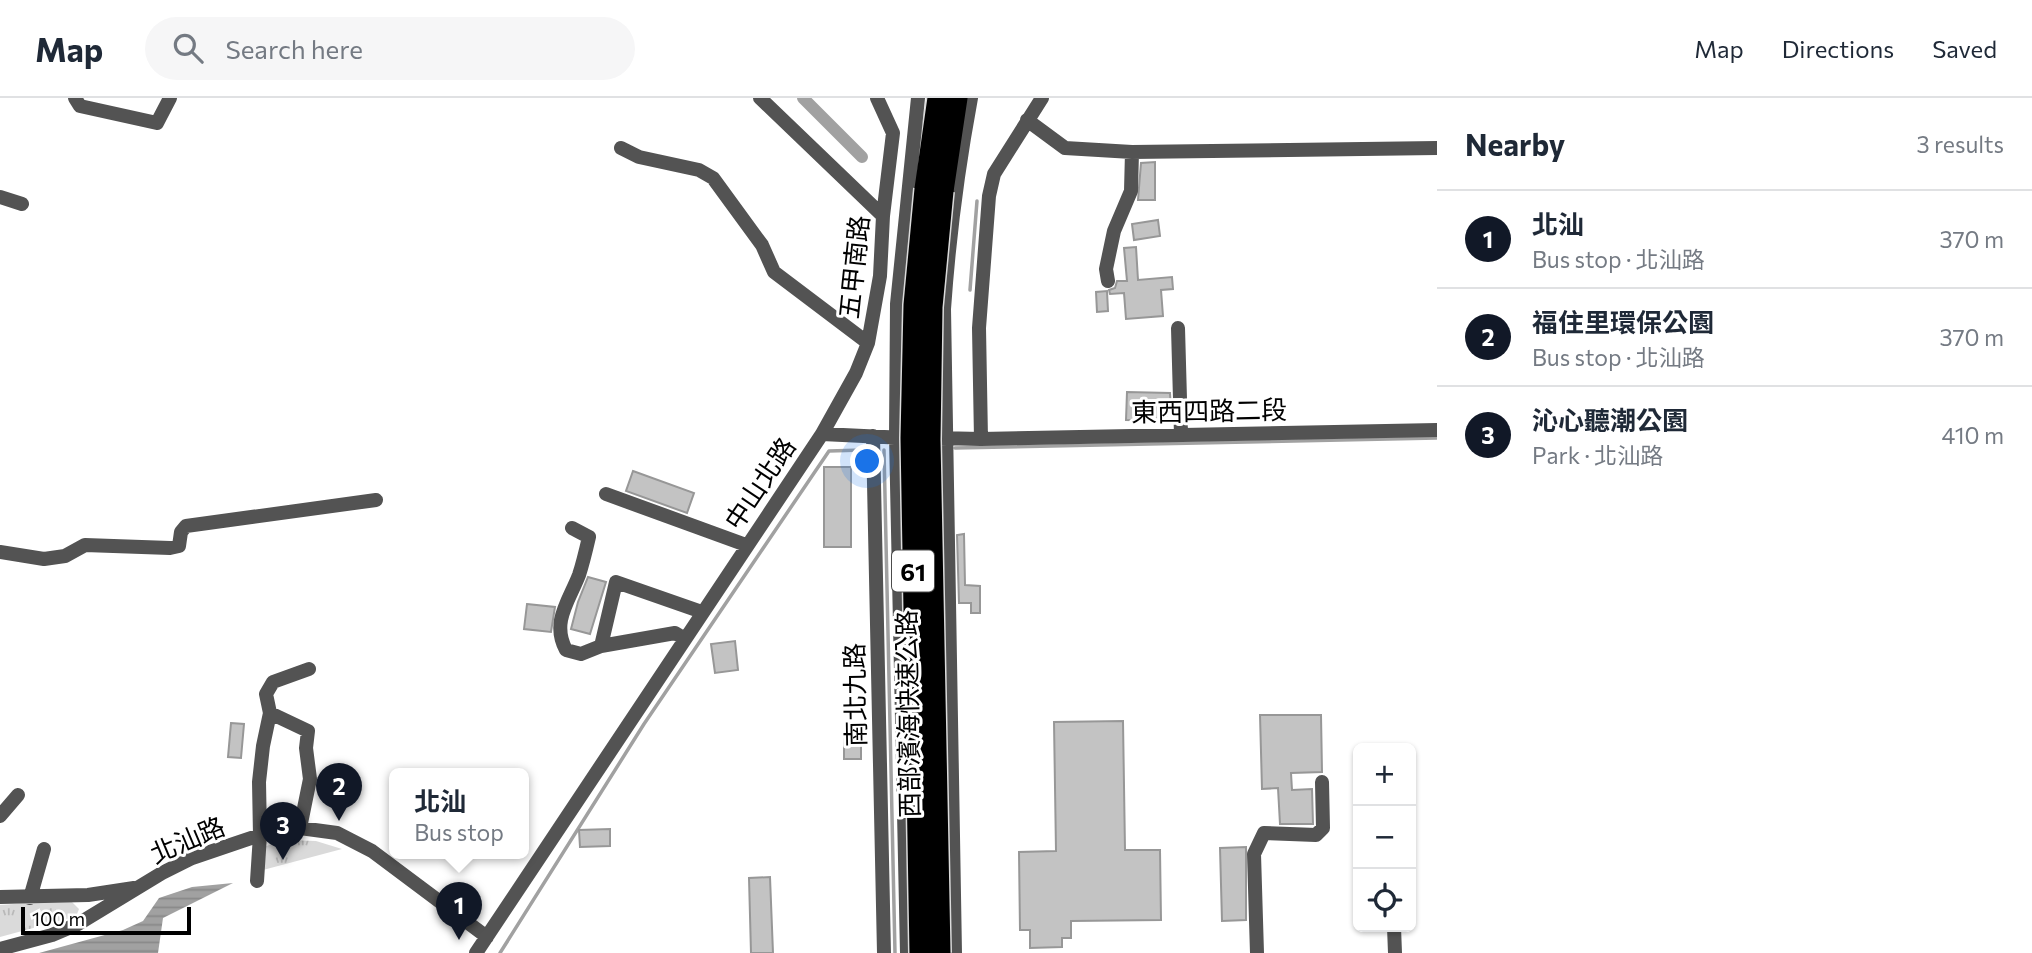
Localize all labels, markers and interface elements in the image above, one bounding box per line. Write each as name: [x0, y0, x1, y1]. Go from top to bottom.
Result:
search box: [145, 17, 635, 80]
text: Map: [35, 28, 103, 69]
icon: search: [169, 29, 207, 67]
text: Search here: [225, 33, 363, 64]
text: Map: [1694, 34, 1744, 63]
text: Directions: [1782, 34, 1894, 63]
text: Saved: [1932, 34, 1997, 63]
text: Nearby: [1465, 125, 1565, 162]
text: 3 results: [1917, 130, 2004, 158]
text: 北汕: [1532, 208, 1584, 239]
street label: 五甲南路: [832, 214, 874, 320]
text: 1: [1483, 225, 1493, 253]
text: 370 m: [1939, 225, 2004, 253]
text: Bus stop · 北汕路: [1532, 245, 1705, 273]
text: 福住里環保公園: [1532, 306, 1714, 337]
text: 2: [1481, 323, 1495, 351]
text: 370 m: [1939, 323, 2004, 351]
text: Bus stop · 北汕路: [1532, 343, 1705, 371]
street label: 東西四路二段: [1131, 393, 1287, 427]
text: 沁心聽潮公園: [1532, 404, 1688, 435]
text: 3: [1481, 421, 1495, 449]
text: 410 m: [1942, 421, 2004, 449]
street label: 中山北路: [717, 431, 801, 535]
text: Park · 北汕路: [1532, 441, 1663, 469]
your location: [850, 444, 884, 478]
road number: 61: [892, 550, 934, 592]
street label: 西部濱海快速公路: [890, 610, 924, 818]
street label: 南北九路: [838, 643, 870, 747]
map controls: [1353, 743, 1416, 932]
button: +: [1353, 743, 1416, 806]
pin: 2: [316, 763, 362, 821]
popup: [389, 768, 529, 859]
text: 北汕: [414, 785, 466, 816]
pin: 3: [260, 802, 306, 860]
button: −: [1353, 806, 1416, 869]
street label: 北汕路: [145, 809, 229, 869]
text: Bus stop: [414, 818, 504, 846]
button: locate: [1353, 869, 1416, 932]
pin: 1: [436, 882, 482, 940]
scale bar: [21, 904, 191, 936]
text: 100 m: [32, 907, 85, 930]

